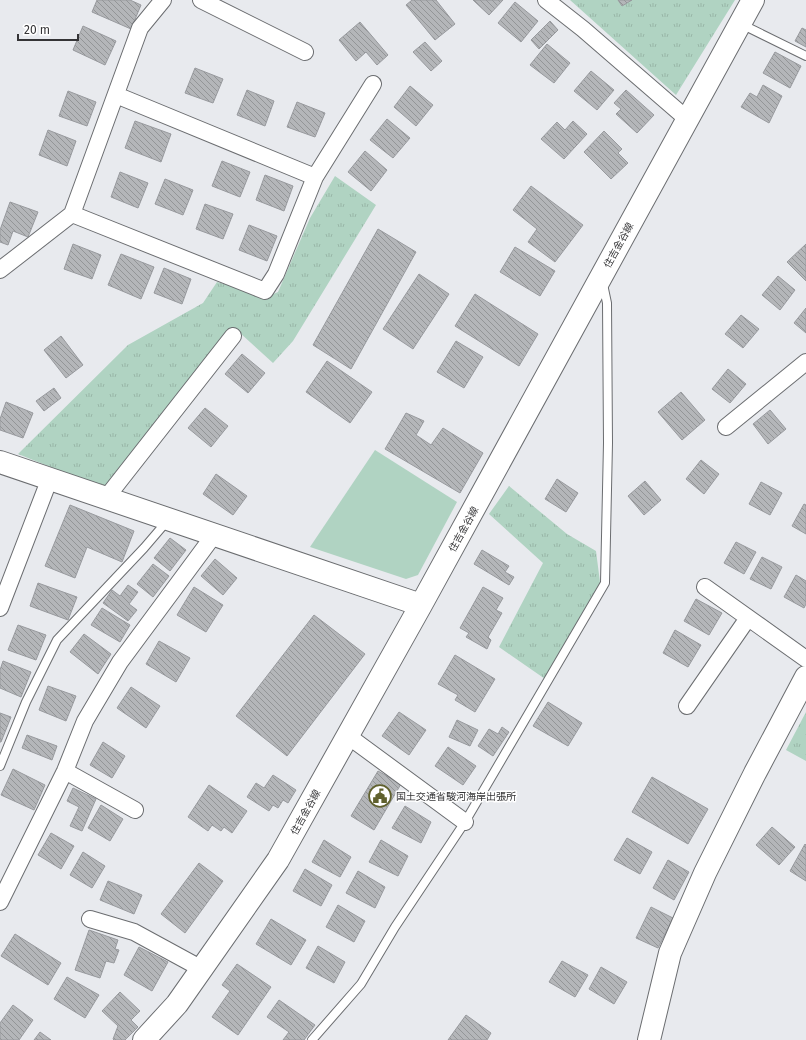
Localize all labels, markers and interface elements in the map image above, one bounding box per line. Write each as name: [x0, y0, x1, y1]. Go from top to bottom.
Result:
scale bar: [18, 16, 78, 42]
text: 20 m: [24, 23, 50, 37]
street label: 住吉金谷線: [602, 221, 636, 270]
street label: 住吉金谷線: [447, 505, 481, 554]
public building icon: 国土交通省駿河海岸出張所: [367, 783, 393, 809]
street label: 住吉金谷線: [289, 788, 323, 837]
place label: 国土交通省駿河海岸出張所: [396, 791, 516, 803]

